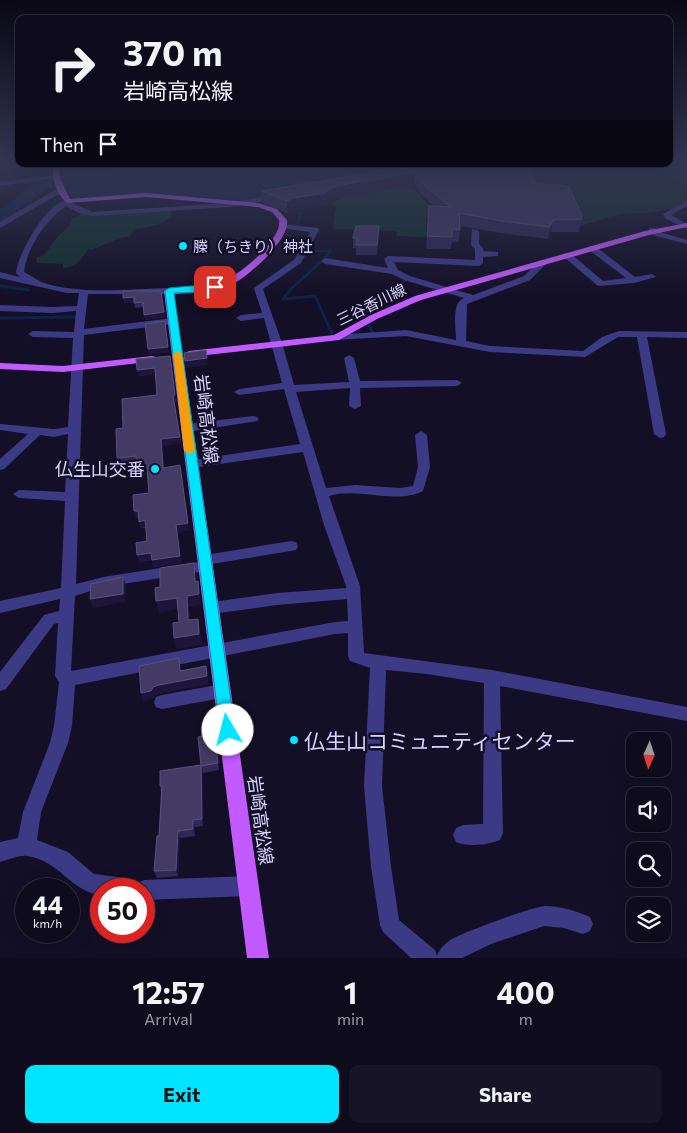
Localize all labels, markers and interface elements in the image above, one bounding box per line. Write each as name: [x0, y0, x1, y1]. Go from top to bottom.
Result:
text: 370 m: [123, 30, 223, 73]
icon: right: [40, 35, 105, 100]
text: 岩崎高松線: [123, 77, 233, 104]
icon: arrive: [94, 130, 122, 158]
text: Then: [40, 133, 84, 156]
place label: 榺（ちきり）神社: [193, 237, 313, 255]
marker: 榺（ちきり）神社: [177, 240, 189, 252]
pin: [194, 266, 236, 308]
icon: arrive: [201, 273, 229, 301]
street label: 三谷香川線: [333, 279, 409, 329]
street label: 岩崎高松線: [191, 373, 223, 465]
place label: 仏生山交番: [55, 458, 145, 480]
marker: 仏生山交番: [149, 463, 161, 475]
position arrow: [201, 703, 253, 755]
place label: 仏生山コミュニティセンター: [304, 728, 576, 753]
north arrow: [626, 732, 671, 778]
map controls: [626, 732, 671, 942]
marker: 仏生山コミュニティセンター: [288, 734, 300, 746]
street label: 岩崎高松線: [244, 774, 278, 866]
button: sound: [626, 787, 671, 832]
button: search: [626, 842, 671, 887]
speed limit sign: 50: [90, 878, 155, 943]
text: 44: [32, 889, 63, 919]
button: layers: [626, 897, 671, 942]
text: km/h: [33, 916, 62, 930]
text: 12:57: [132, 973, 205, 1010]
text: 1: [344, 973, 357, 1010]
text: 400: [496, 973, 555, 1010]
text: Arrival: [144, 1009, 193, 1028]
text: min: [337, 1009, 364, 1028]
text: m: [519, 1009, 533, 1028]
button: Exit: [25, 1065, 339, 1123]
button: Share: [349, 1065, 662, 1123]

